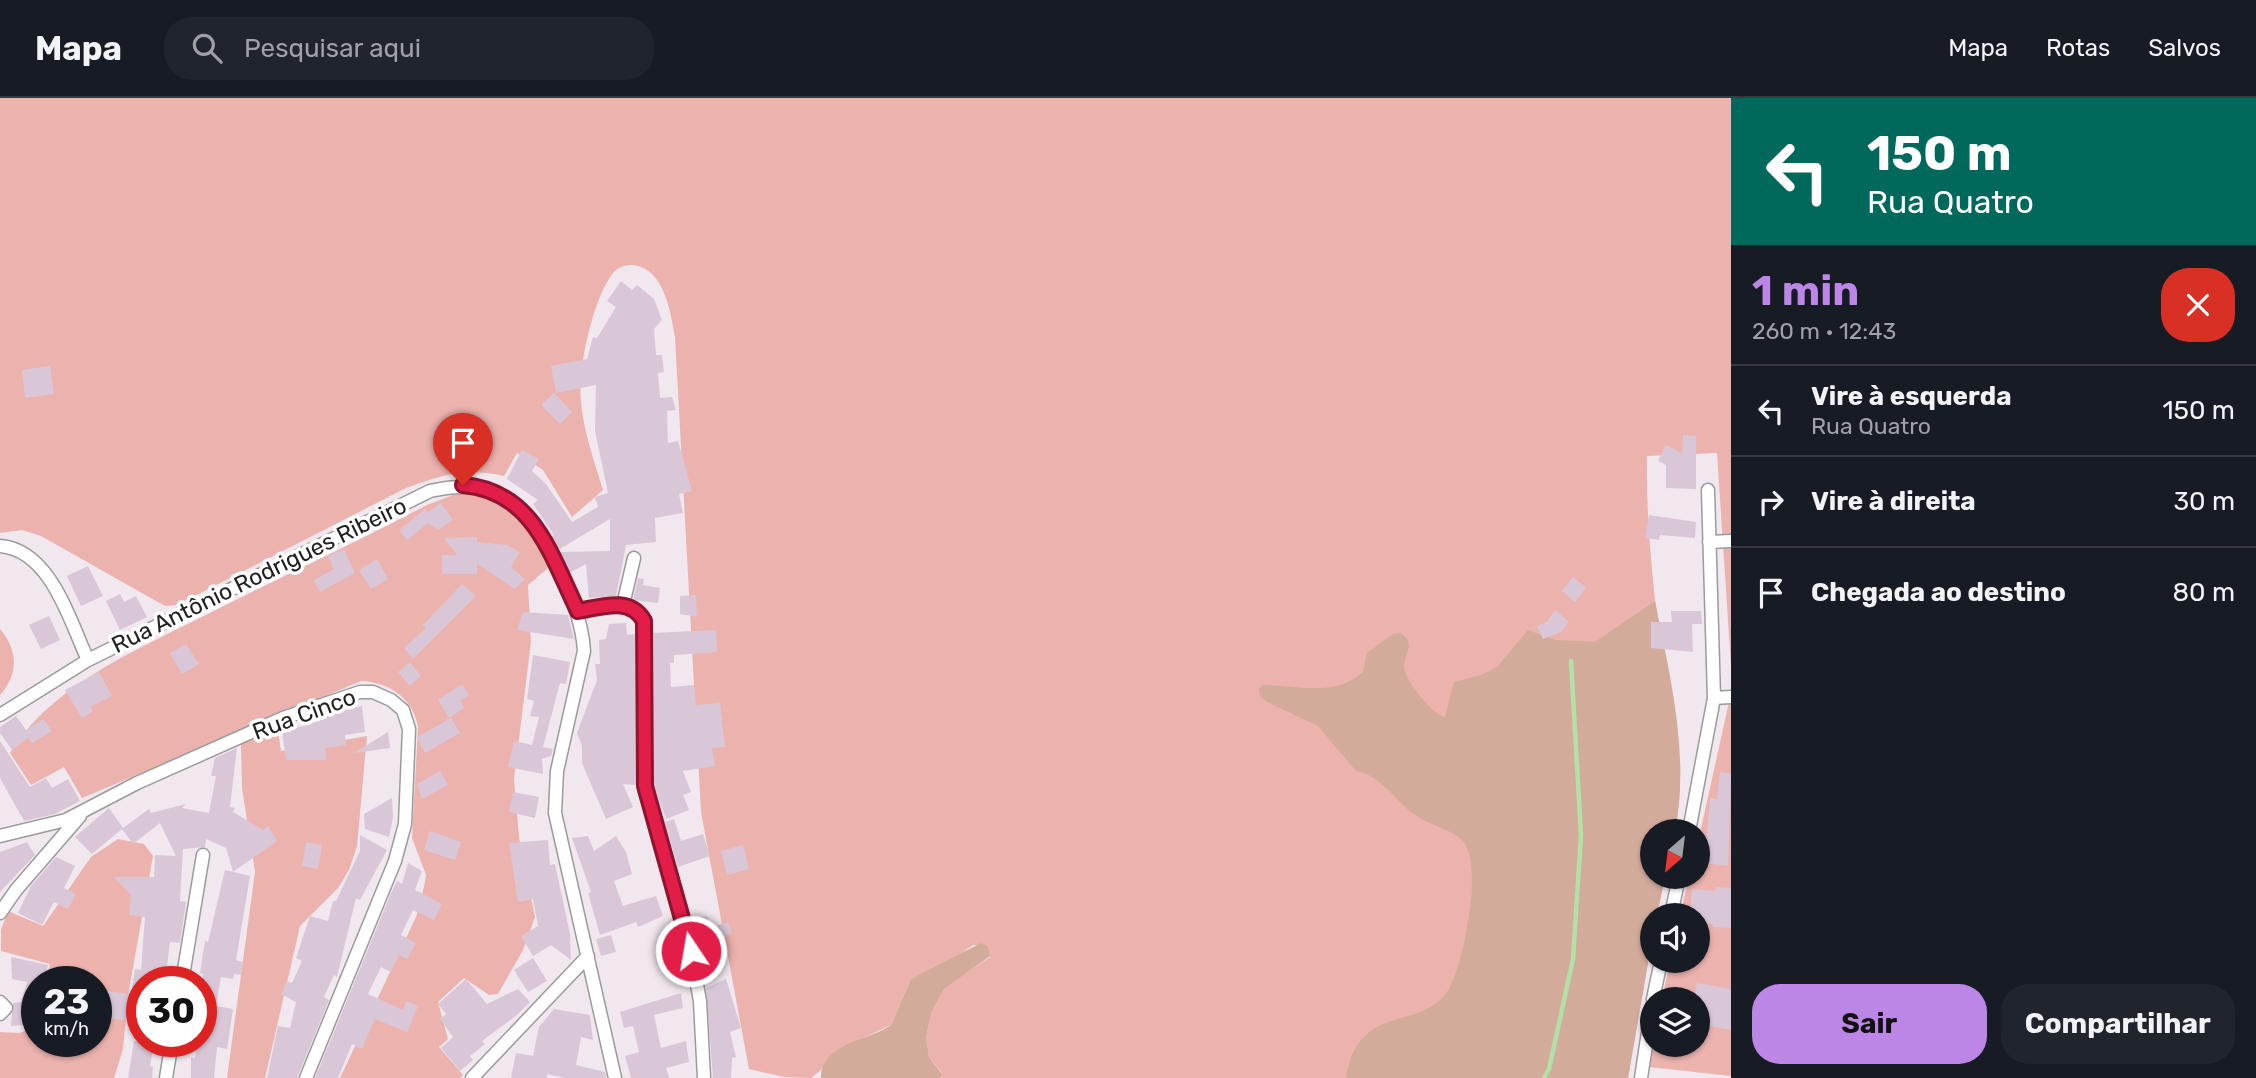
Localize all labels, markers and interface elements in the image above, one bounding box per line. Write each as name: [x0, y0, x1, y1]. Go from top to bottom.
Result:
search box: [164, 17, 654, 80]
text: Mapa: [35, 29, 122, 68]
icon: search: [188, 29, 226, 67]
text: Pesquisar aqui: [244, 33, 421, 64]
text: Mapa: [1948, 34, 2008, 62]
text: Rotas: [2046, 34, 2110, 62]
text: Salvos: [2148, 34, 2221, 62]
text: 150 m: [1867, 124, 2012, 182]
icon: left: [1752, 126, 1843, 217]
text: Rua Quatro: [1867, 183, 2034, 221]
text: 1 min: [1752, 266, 1859, 316]
button: close: [2161, 268, 2235, 342]
text: 260 m · 12:43: [1752, 317, 1896, 345]
text: Vire à esquerda: [1811, 381, 2012, 412]
icon: left: [1752, 392, 1790, 430]
text: 150 m: [2162, 395, 2235, 426]
text: Rua Quatro: [1811, 412, 1931, 440]
pin: [433, 413, 493, 485]
icon: arrive: [444, 424, 482, 462]
icon: right: [1752, 483, 1790, 521]
text: Vire à direita: [1811, 486, 1976, 517]
text: 30 m: [2173, 486, 2235, 517]
street label: Rua Antônio Rodrigues Ribeiro: [107, 491, 411, 659]
icon: arrive: [1752, 574, 1790, 612]
text: Chegada ao destino: [1811, 577, 2066, 608]
text: 80 m: [2172, 577, 2235, 608]
street label: Rua Cinco: [248, 682, 360, 746]
north arrow: [1640, 819, 1710, 889]
map controls: [1640, 819, 1710, 1057]
button: sound: [1640, 903, 1710, 973]
position arrow: [654, 914, 728, 988]
speed limit sign: 30: [126, 966, 217, 1057]
text: 23: [44, 981, 89, 1023]
button: Sair: [1752, 984, 1987, 1064]
button: Compartilhar: [2001, 984, 2235, 1064]
button: layers: [1640, 987, 1710, 1057]
text: km/h: [44, 1018, 89, 1040]

